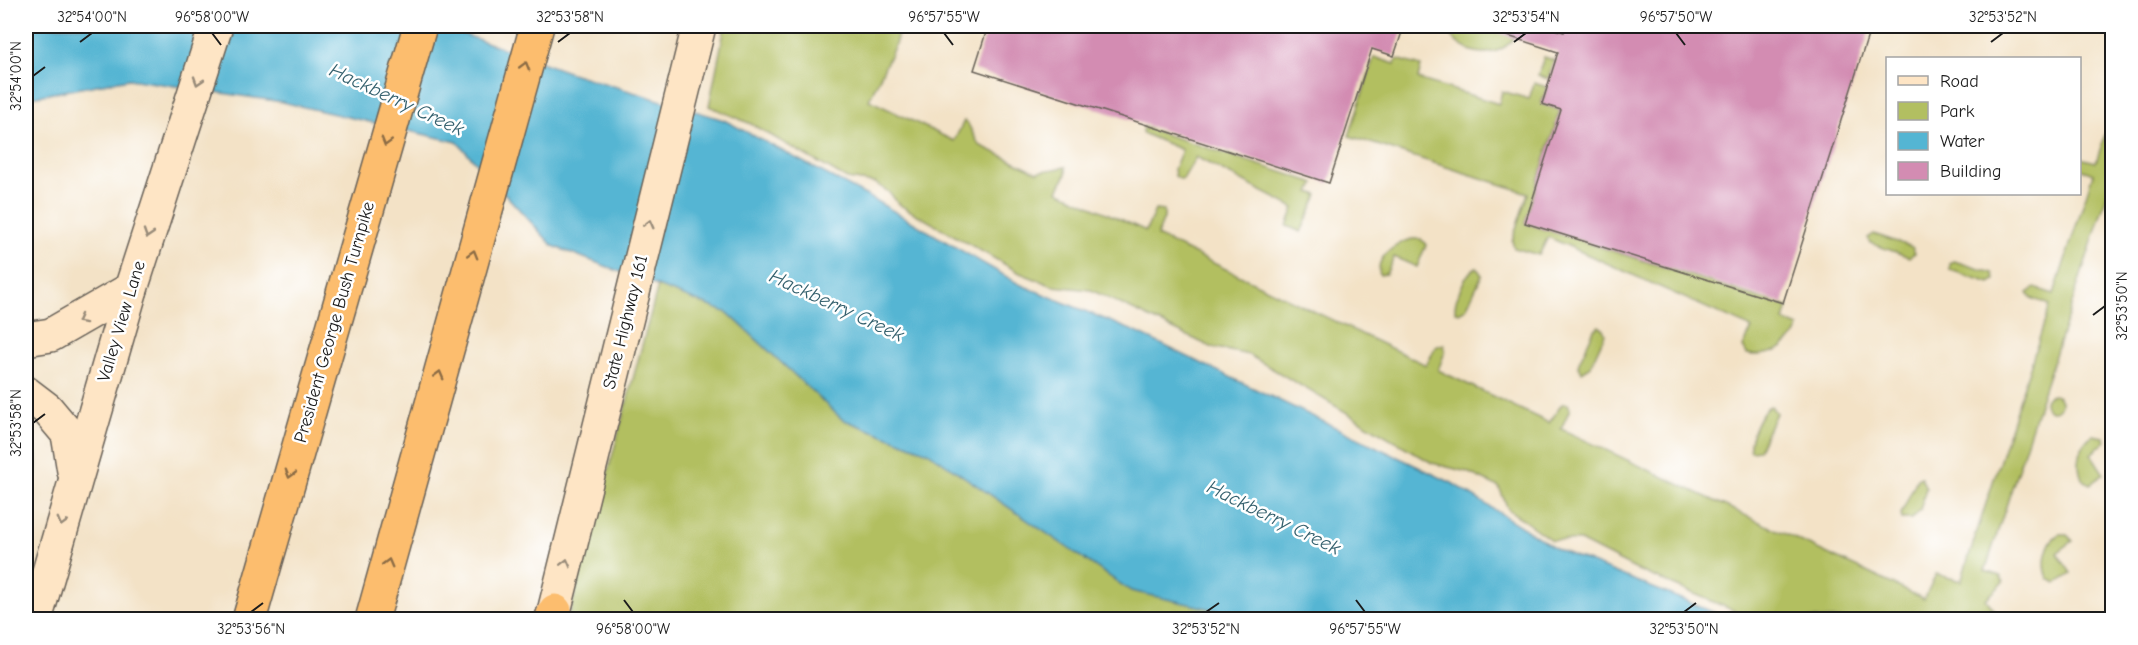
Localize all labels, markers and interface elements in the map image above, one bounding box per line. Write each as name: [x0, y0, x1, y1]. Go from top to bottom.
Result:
text: 32°54'00"N: [57, 8, 127, 26]
text: 96°58'00"W: [175, 8, 249, 26]
text: 32°53'58"N: [536, 8, 604, 26]
text: 96°57'55"W: [908, 8, 980, 26]
text: 32°53'54"N: [1492, 8, 1560, 26]
text: 96°57'50"W: [1640, 8, 1712, 26]
text: 32°53'52"N: [1969, 8, 2037, 26]
text: 32°54'00"N: [7, 41, 25, 111]
legend: [1886, 57, 2081, 195]
water label: Hackberry Creek: [326, 58, 468, 141]
one-way arrow: [518, 61, 530, 72]
text: Road: [1940, 71, 1979, 92]
one-way arrow: [193, 75, 205, 86]
text: Park: [1940, 101, 1975, 122]
text: Water: [1940, 131, 1985, 152]
one-way arrow: [381, 136, 393, 147]
text: Building: [1940, 161, 2002, 182]
street label: President George Bush Turnpike: [290, 199, 379, 445]
one-way arrow: [642, 220, 655, 230]
one-way arrow: [143, 228, 156, 239]
one-way arrow: [466, 249, 478, 260]
street label: State Highway 161: [599, 253, 652, 391]
street label: Valley View Lane: [93, 258, 150, 384]
water label: Hackberry Creek: [766, 264, 908, 347]
text: 32°53'50"N: [2113, 271, 2131, 341]
one-way arrow: [77, 312, 87, 324]
one-way arrow: [432, 370, 445, 380]
text: 32°53'58"N: [7, 389, 25, 457]
one-way arrow: [285, 468, 297, 479]
water label: Hackberry Creek: [1203, 475, 1345, 560]
one-way arrow: [57, 516, 69, 527]
one-way arrow: [381, 558, 393, 569]
one-way arrow: [559, 558, 572, 568]
text: 32°53'56"N: [217, 620, 285, 638]
text: 96°58'00"W: [596, 620, 670, 638]
text: 32°53'52"N: [1172, 620, 1240, 638]
text: 96°57'55"W: [1329, 620, 1401, 638]
text: 32°53'50"N: [1649, 620, 1719, 638]

